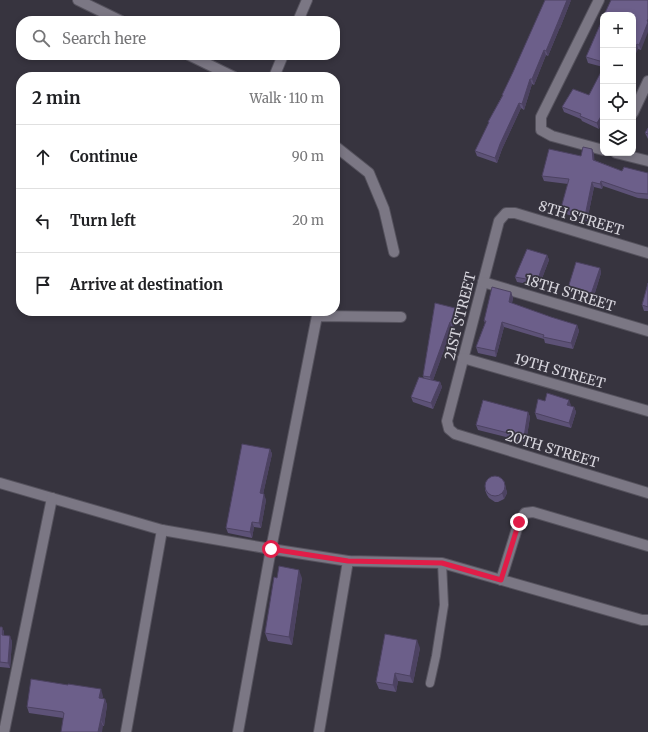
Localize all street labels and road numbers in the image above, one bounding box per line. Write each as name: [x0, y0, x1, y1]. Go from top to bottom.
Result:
street label: 8TH STREET: [536, 197, 626, 240]
street label: 21ST STREET: [440, 270, 480, 362]
street label: 18TH STREET: [523, 271, 618, 315]
street label: 19TH STREET: [513, 349, 608, 393]
street label: 20TH STREET: [503, 426, 601, 472]

